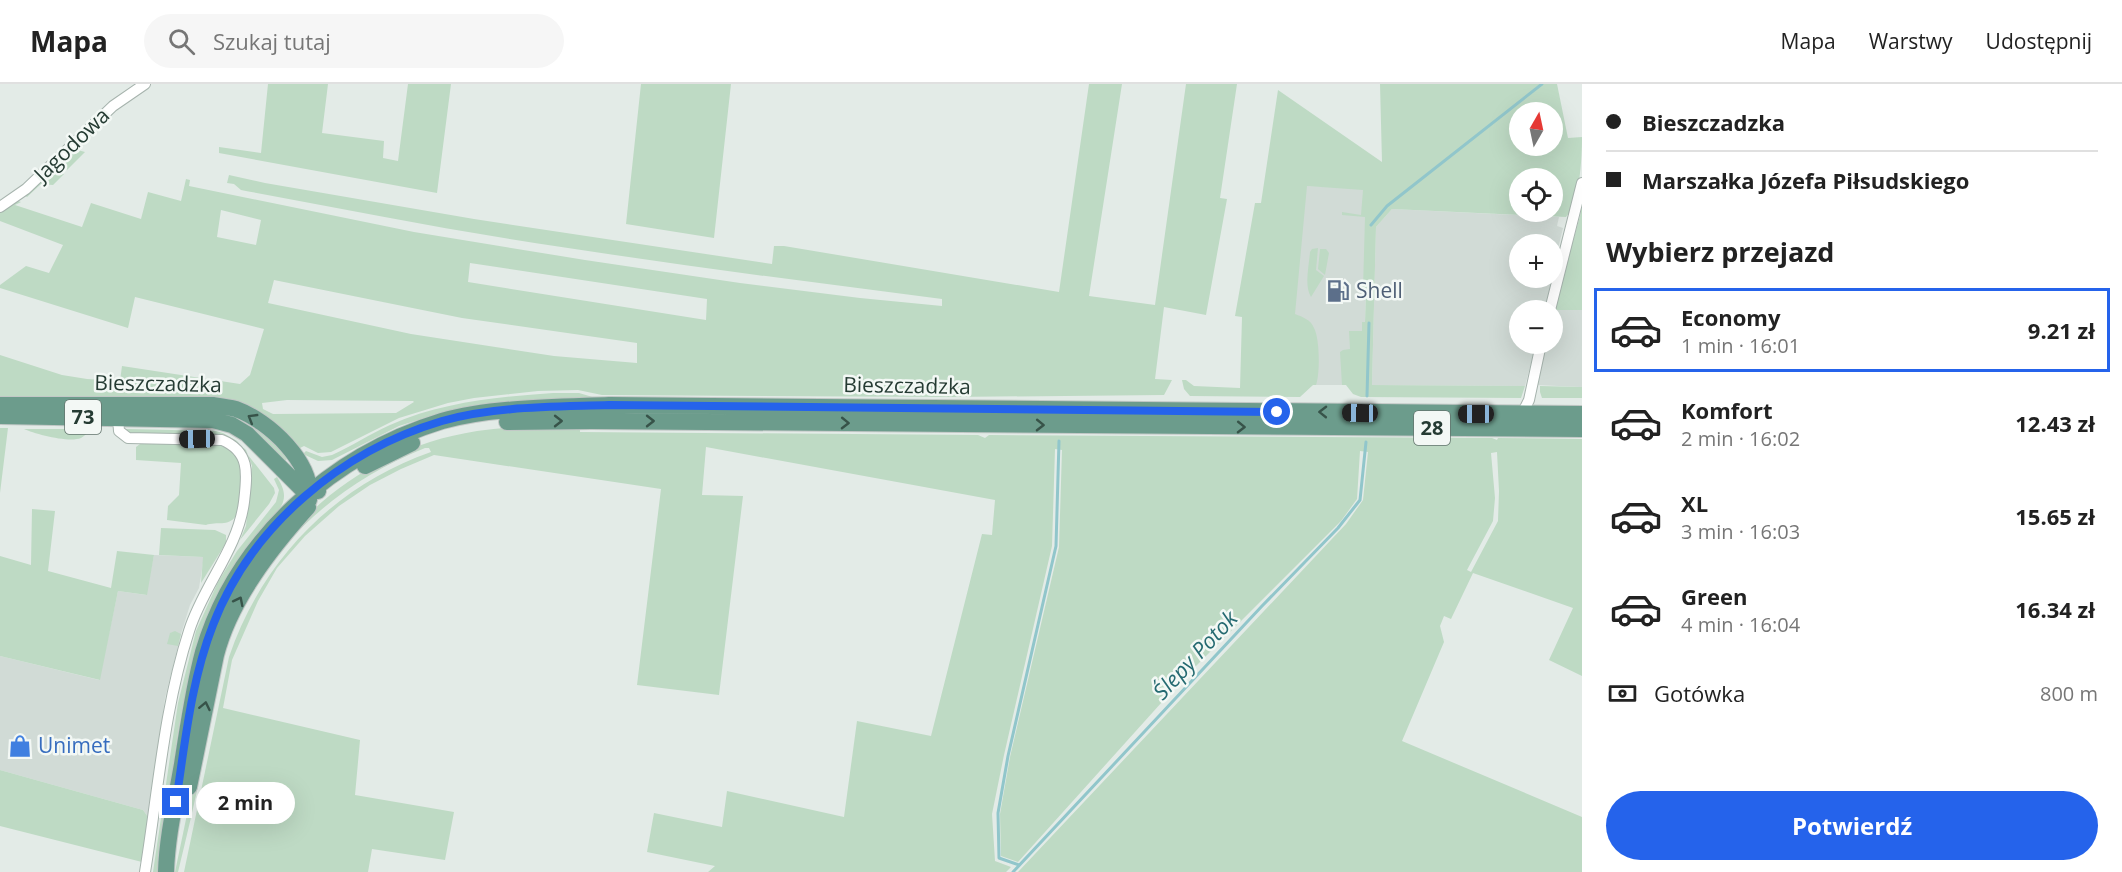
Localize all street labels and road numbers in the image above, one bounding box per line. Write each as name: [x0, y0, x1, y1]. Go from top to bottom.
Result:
street label: Jagodowa: [26, 101, 115, 189]
street label: Bieszczadzka: [94, 368, 222, 398]
street label: Bieszczadzka: [843, 370, 971, 400]
road number: 73: [65, 400, 101, 434]
road number: 28: [1414, 411, 1450, 445]

